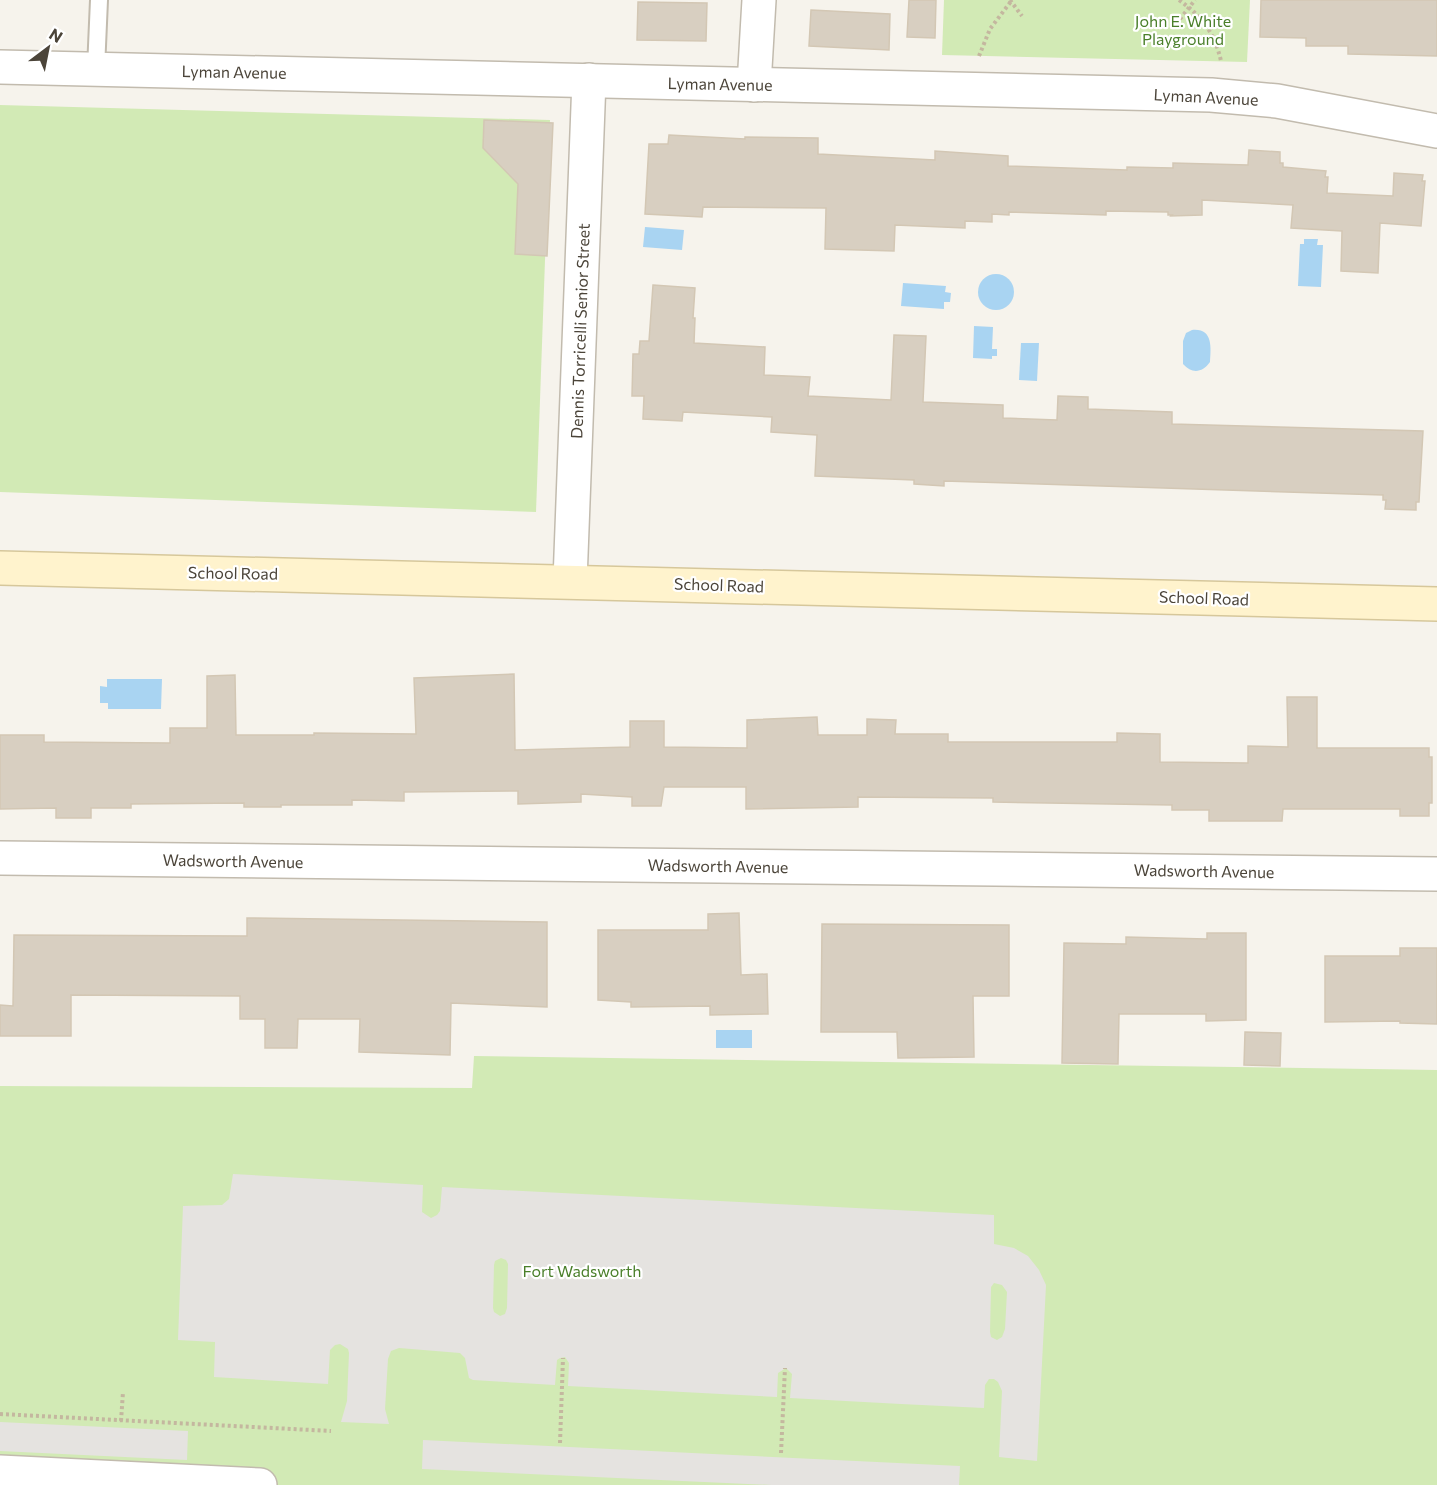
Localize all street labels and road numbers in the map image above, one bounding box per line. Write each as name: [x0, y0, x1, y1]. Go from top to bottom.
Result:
street label: Lyman Avenue: [181, 61, 287, 82]
street label: Lyman Avenue: [667, 73, 773, 94]
street label: Lyman Avenue: [1153, 84, 1259, 109]
street label: Dennis Torricelli Senior Street: [566, 223, 593, 439]
street label: School Road: [188, 562, 278, 583]
street label: School Road: [674, 573, 764, 596]
street label: School Road: [1159, 586, 1249, 609]
street label: Wadsworth Avenue: [162, 850, 304, 871]
street label: Wadsworth Avenue: [647, 855, 789, 876]
street label: Wadsworth Avenue: [1133, 860, 1275, 881]

